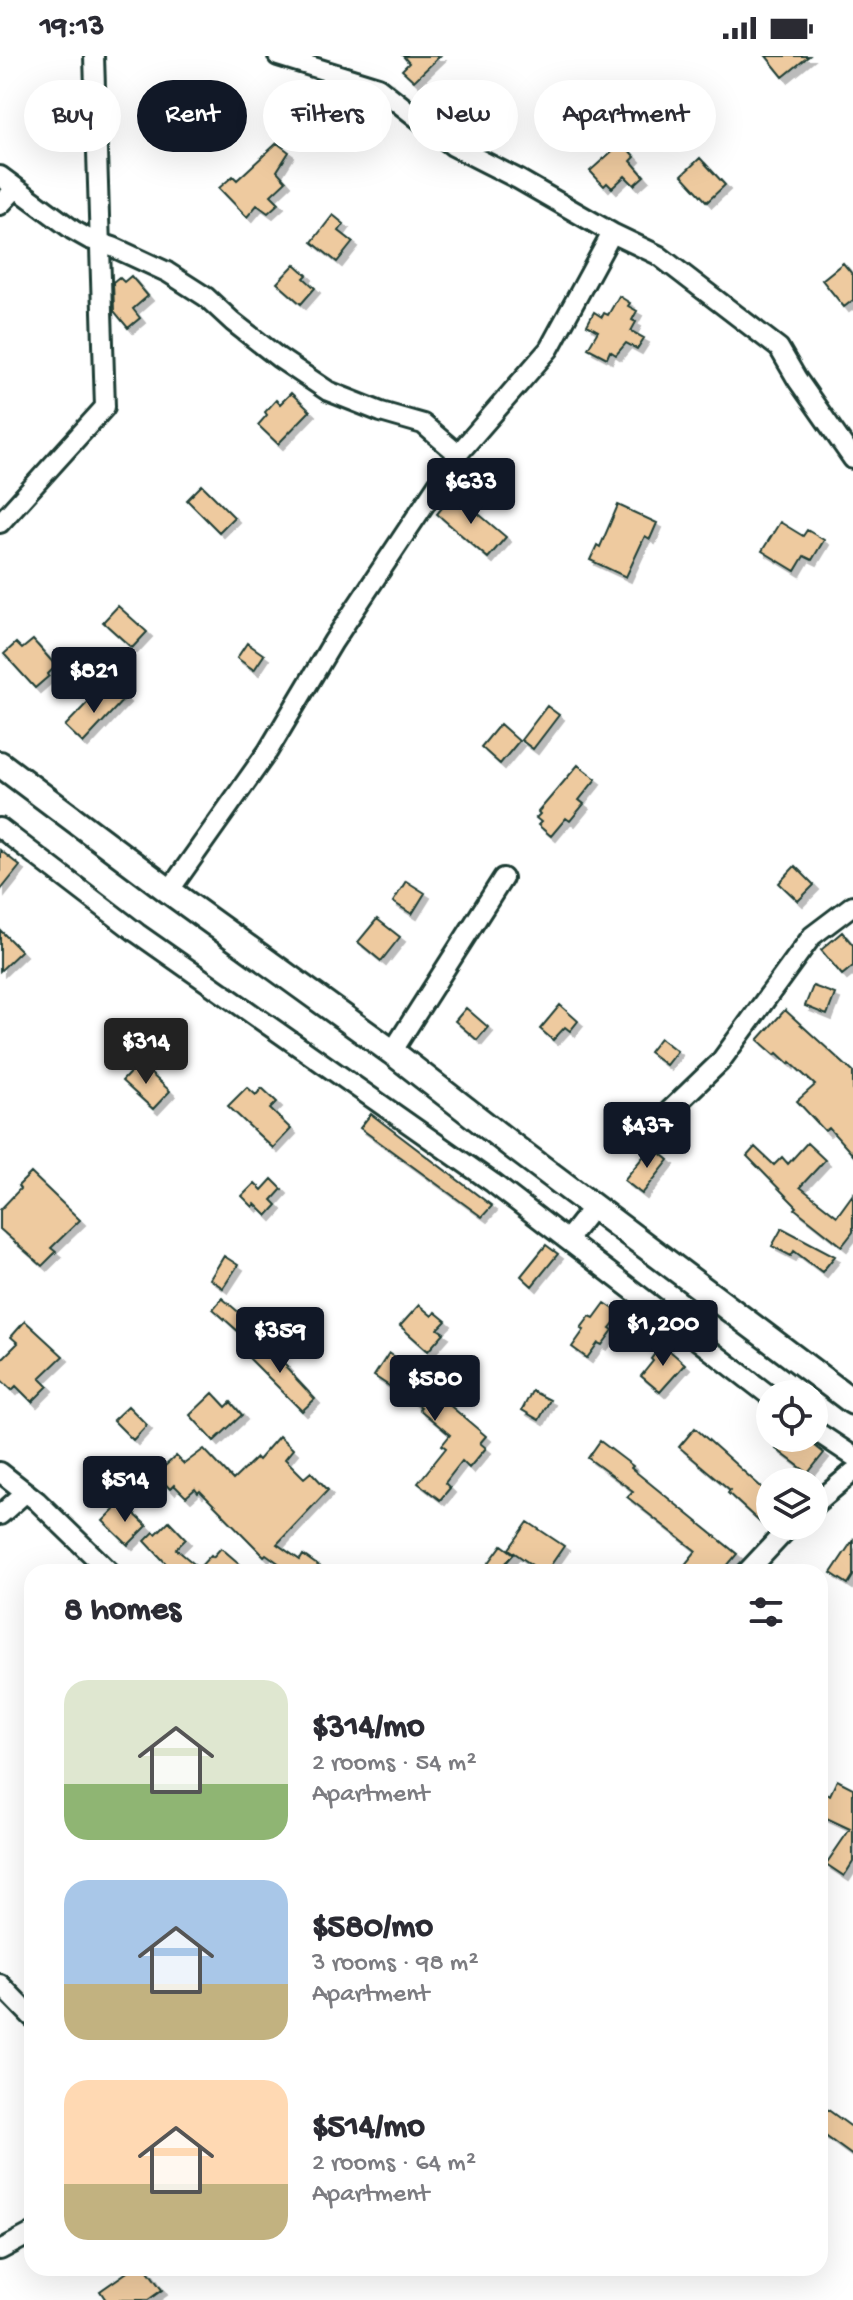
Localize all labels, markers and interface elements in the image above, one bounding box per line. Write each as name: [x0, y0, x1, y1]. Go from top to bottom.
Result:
text: 19:13: [40, 11, 104, 46]
chip: Buy: [24, 80, 121, 152]
chip: Rent: [137, 80, 247, 152]
chip: Filters: [263, 80, 392, 152]
chip: New: [408, 80, 518, 152]
chip: Apartment: [534, 80, 716, 152]
pin: $633: [424, 458, 518, 526]
text: $633: [445, 468, 497, 499]
pin: $821: [47, 647, 141, 715]
text: $821: [69, 657, 119, 688]
pin: $314: [99, 1018, 193, 1086]
text: $314: [122, 1028, 170, 1059]
pin: $437: [600, 1102, 694, 1170]
text: $437: [622, 1112, 673, 1143]
pin: $1,200: [598, 1300, 728, 1368]
pin: $359: [233, 1307, 327, 1375]
text: $1,200: [627, 1310, 699, 1341]
text: $359: [254, 1317, 306, 1348]
pin: $580: [388, 1355, 482, 1423]
text: $580: [408, 1365, 462, 1396]
map controls: [756, 1380, 828, 1540]
button: locate: [756, 1380, 828, 1452]
pin: $514: [78, 1456, 172, 1524]
text: $514: [101, 1466, 149, 1497]
button: layers: [756, 1468, 828, 1540]
icon: filters: [744, 1590, 788, 1634]
text: 8 homes: [64, 1592, 181, 1632]
text: $314/mo: [312, 1709, 425, 1749]
icon: home: [128, 1712, 224, 1808]
text: 2 rooms · 54 m²: [312, 1749, 477, 1780]
text: Apartment: [312, 1780, 429, 1811]
text: $580/mo: [312, 1909, 433, 1949]
icon: home: [128, 1912, 224, 2008]
text: 3 rooms · 98 m²: [312, 1949, 479, 1980]
text: Apartment: [312, 1980, 429, 2011]
text: $514/mo: [312, 2109, 425, 2149]
icon: home: [128, 2112, 224, 2208]
text: 2 rooms · 64 m²: [312, 2149, 476, 2180]
text: Apartment: [312, 2180, 429, 2211]

